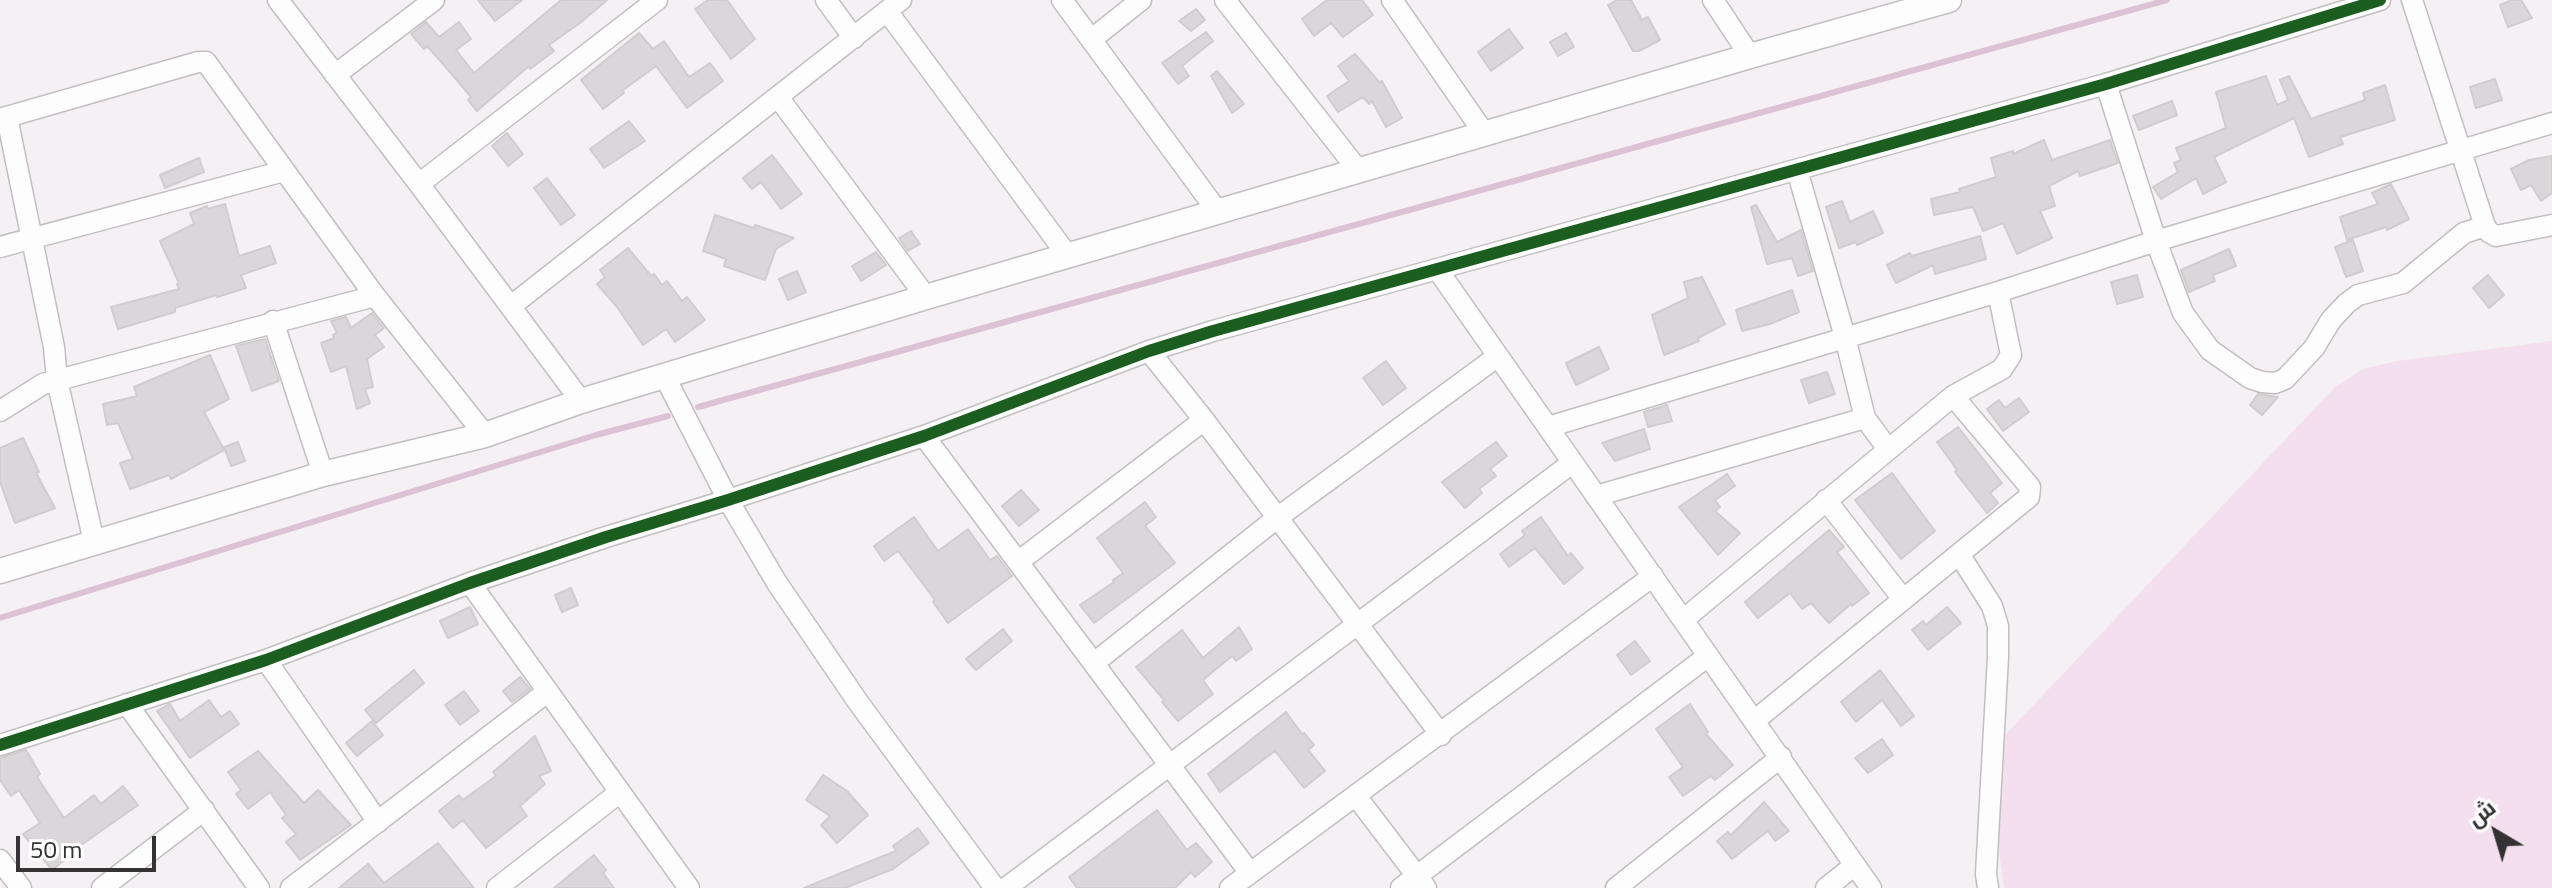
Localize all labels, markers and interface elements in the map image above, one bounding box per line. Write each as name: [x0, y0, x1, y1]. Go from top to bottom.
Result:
text: ش: [2457, 788, 2505, 838]
north arrow: [2456, 792, 2536, 872]
scale bar: [20, 820, 160, 870]
text: 50 m: [30, 827, 82, 872]

